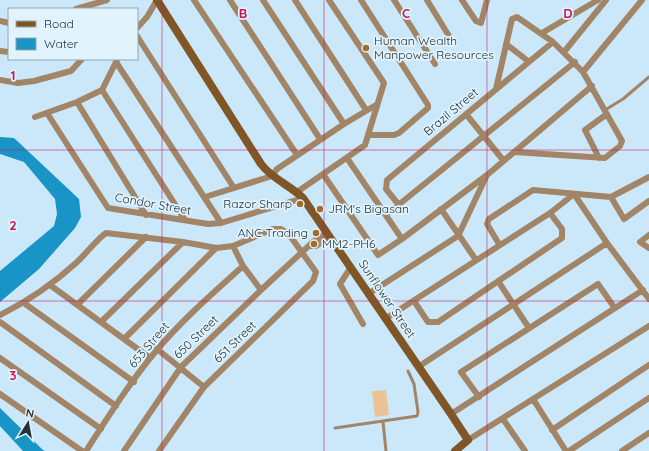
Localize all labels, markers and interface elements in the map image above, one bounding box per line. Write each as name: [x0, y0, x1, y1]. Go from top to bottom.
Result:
text: B: [239, 5, 247, 21]
text: C: [402, 5, 410, 21]
text: D: [563, 5, 573, 21]
legend: [8, 8, 138, 60]
text: Road: [44, 16, 74, 31]
place label: Human Wealth Manpower Resources: [374, 33, 494, 62]
text: Water: [44, 36, 79, 51]
marker: Human Wealth Manpower Resources: [361, 43, 371, 53]
text: 1: [10, 67, 16, 83]
street label: Brazil Street: [420, 84, 481, 139]
street label: Condor Street: [114, 189, 192, 218]
place label: Razor Sharp: [223, 196, 292, 211]
marker: Razor Sharp: [295, 199, 305, 209]
place label: JRM's Bigasan: [328, 201, 409, 216]
marker: JRM's Bigasan: [315, 204, 325, 214]
text: 2: [9, 217, 17, 233]
place label: ANC Trading: [238, 225, 308, 240]
marker: ANC Trading: [311, 228, 321, 238]
place label: MM2-PH6: [322, 236, 376, 251]
marker: MM2-PH6: [309, 239, 319, 249]
street label: Sunflower Street: [356, 257, 419, 341]
street label: 650 Street: [170, 312, 221, 362]
street label: 651 Street: [210, 318, 259, 366]
street label: 653 Street: [125, 319, 172, 371]
text: 3: [10, 367, 17, 383]
north arrow: [8, 403, 48, 443]
text: N: [25, 406, 35, 421]

